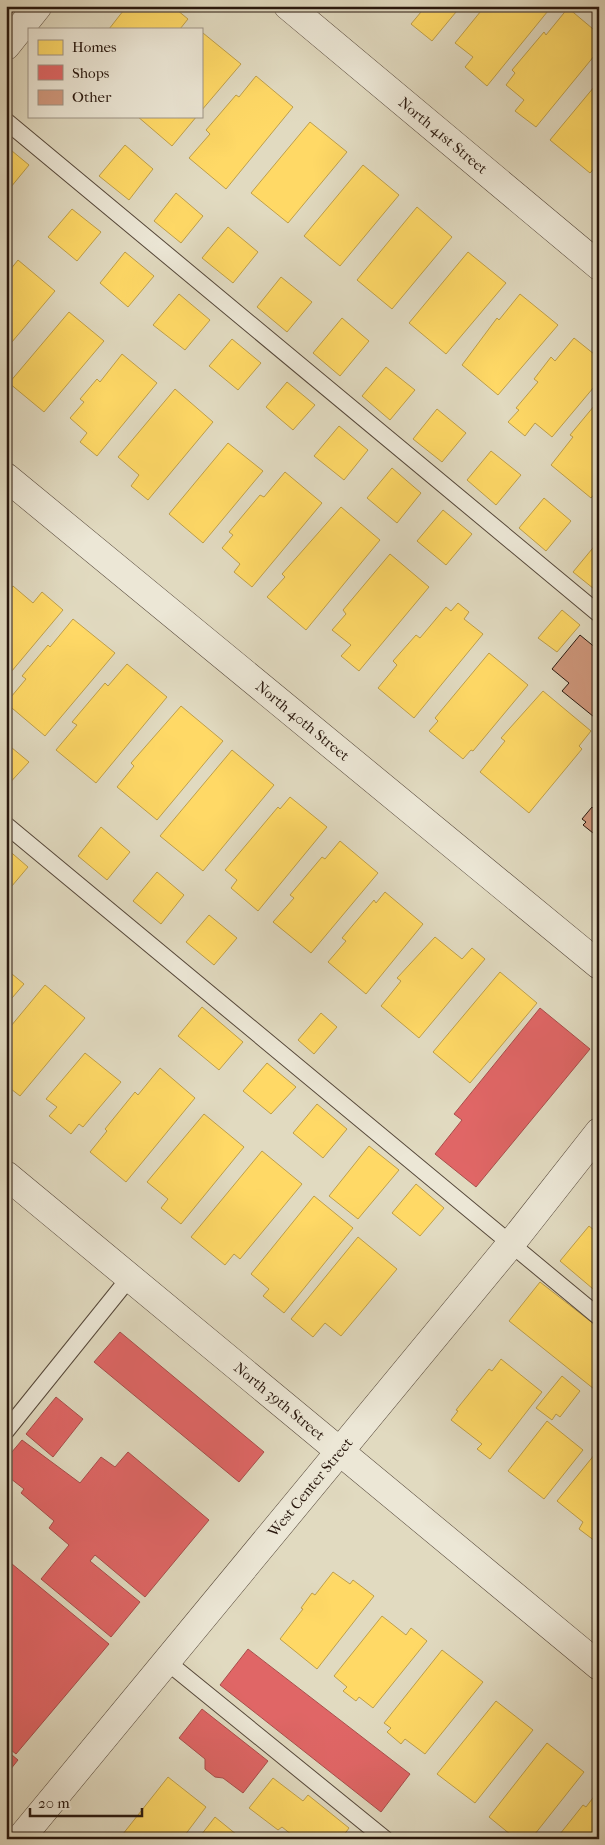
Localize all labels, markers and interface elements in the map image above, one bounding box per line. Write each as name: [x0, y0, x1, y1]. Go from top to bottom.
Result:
legend: [28, 28, 202, 118]
text: Homes: [72, 38, 117, 56]
text: Shops: [72, 64, 110, 82]
text: Other: [72, 88, 112, 106]
street label: North 41st Street: [395, 93, 491, 178]
street label: North 40th Street: [252, 677, 353, 765]
street label: North 39th Street: [230, 1359, 329, 1445]
street label: West Center Street: [263, 1433, 357, 1541]
scale bar: [30, 1785, 142, 1817]
text: 20 m: [38, 1794, 70, 1812]

